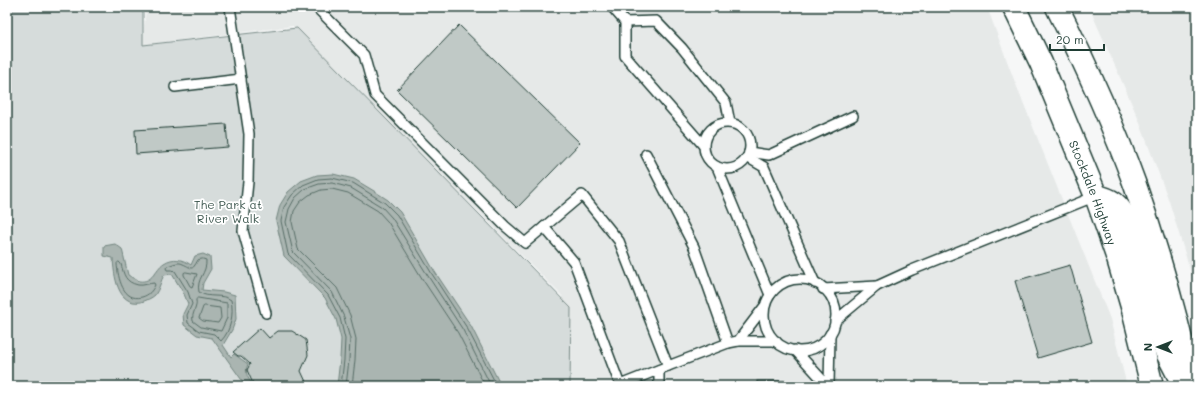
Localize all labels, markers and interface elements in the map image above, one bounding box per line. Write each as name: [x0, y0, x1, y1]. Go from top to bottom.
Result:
scale bar: [1050, 26, 1104, 52]
text: 20 m: [1056, 31, 1084, 47]
street label: Stockdale Highway: [1066, 138, 1121, 247]
park label: The Park at River Walk: [194, 196, 262, 226]
north arrow: [1138, 327, 1178, 367]
text: N: [1140, 343, 1155, 351]

